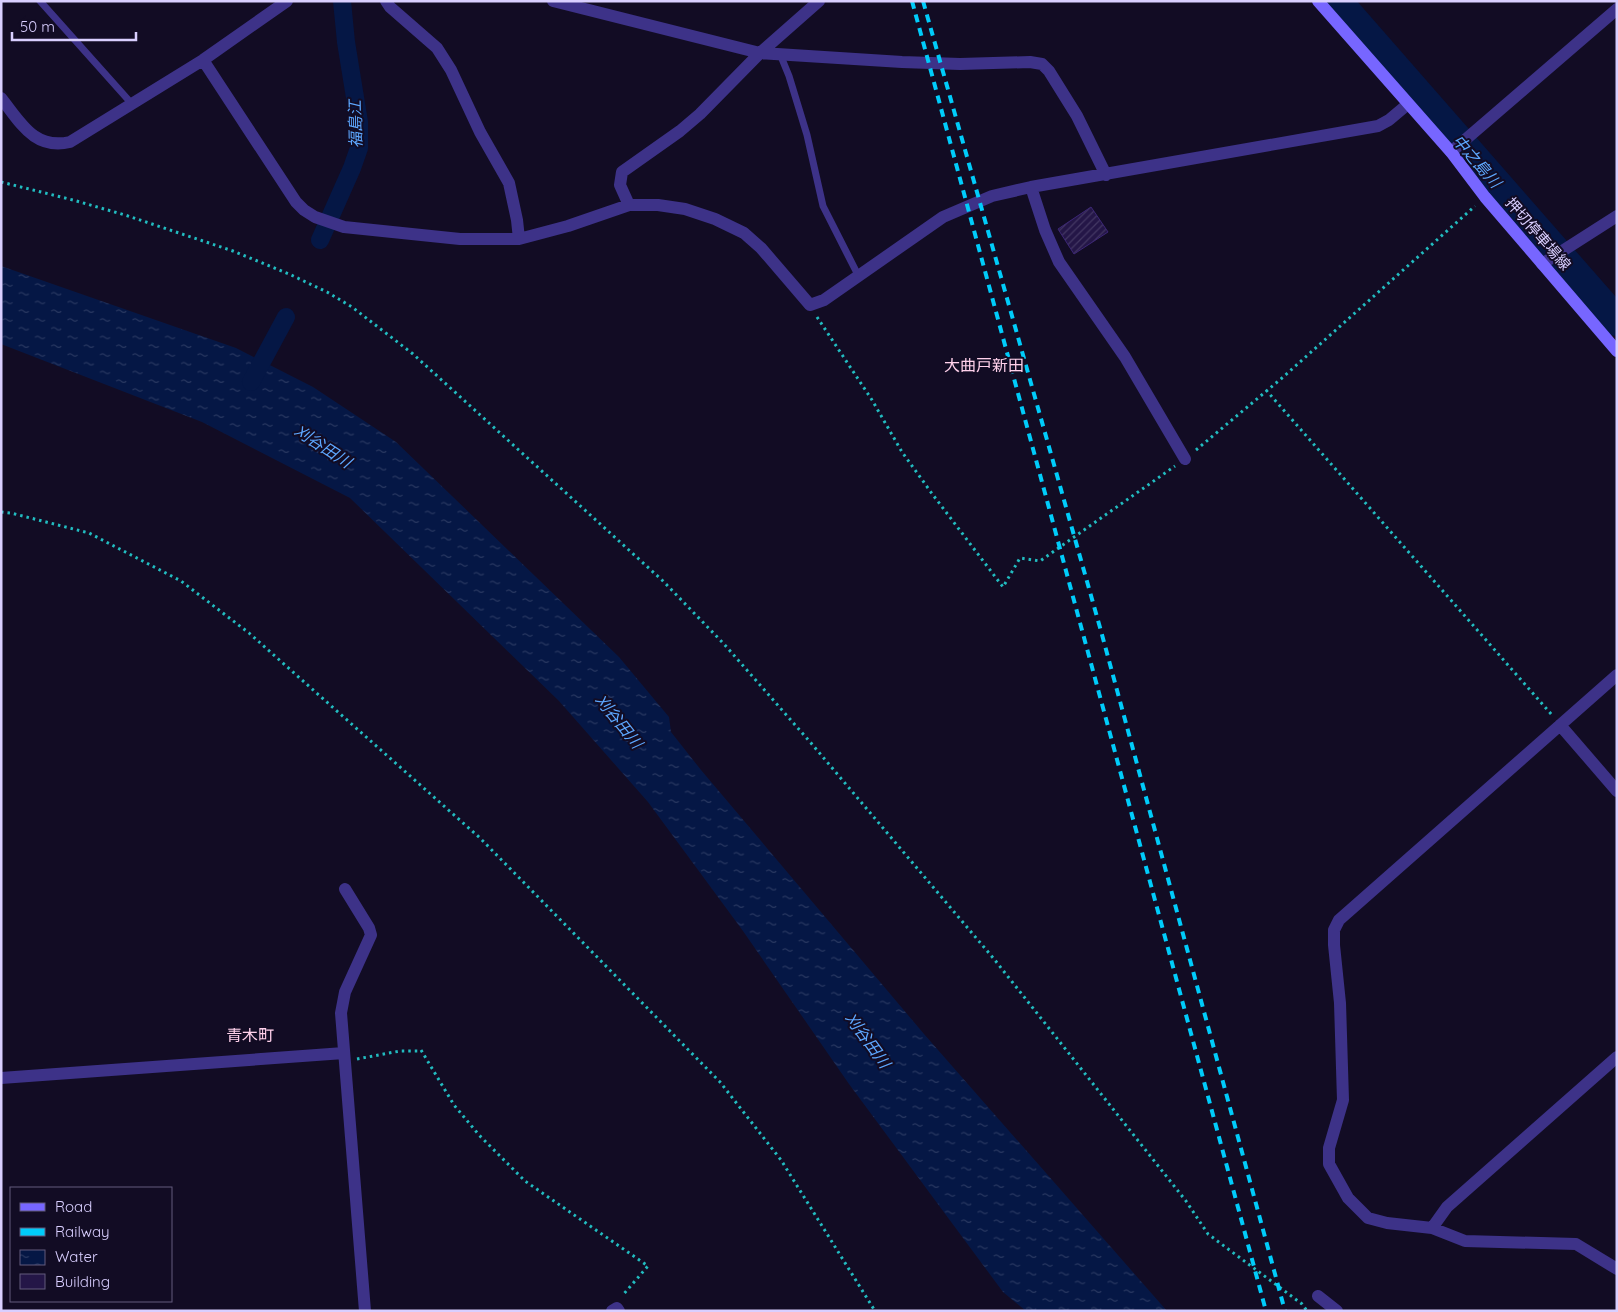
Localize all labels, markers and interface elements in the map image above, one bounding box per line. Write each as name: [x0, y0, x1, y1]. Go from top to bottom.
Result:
scale bar: [12, 10, 136, 42]
text: 50 m: [20, 17, 55, 36]
water label: 福島江: [345, 98, 365, 148]
water label: 中之島川: [1448, 130, 1507, 193]
street label: 押切停車場線: [1502, 193, 1575, 274]
district label: 大曲戸新田: [944, 355, 1024, 375]
water label: 刈谷田川: [291, 420, 357, 473]
water label: 刈谷田川: [591, 690, 648, 754]
water label: 刈谷田川: [841, 1008, 896, 1073]
district label: 青木町: [226, 1025, 274, 1045]
legend: [10, 1187, 172, 1302]
text: Road: [55, 1197, 92, 1216]
text: Railway: [55, 1222, 110, 1241]
text: Water: [55, 1247, 98, 1266]
text: Building: [55, 1272, 110, 1291]

